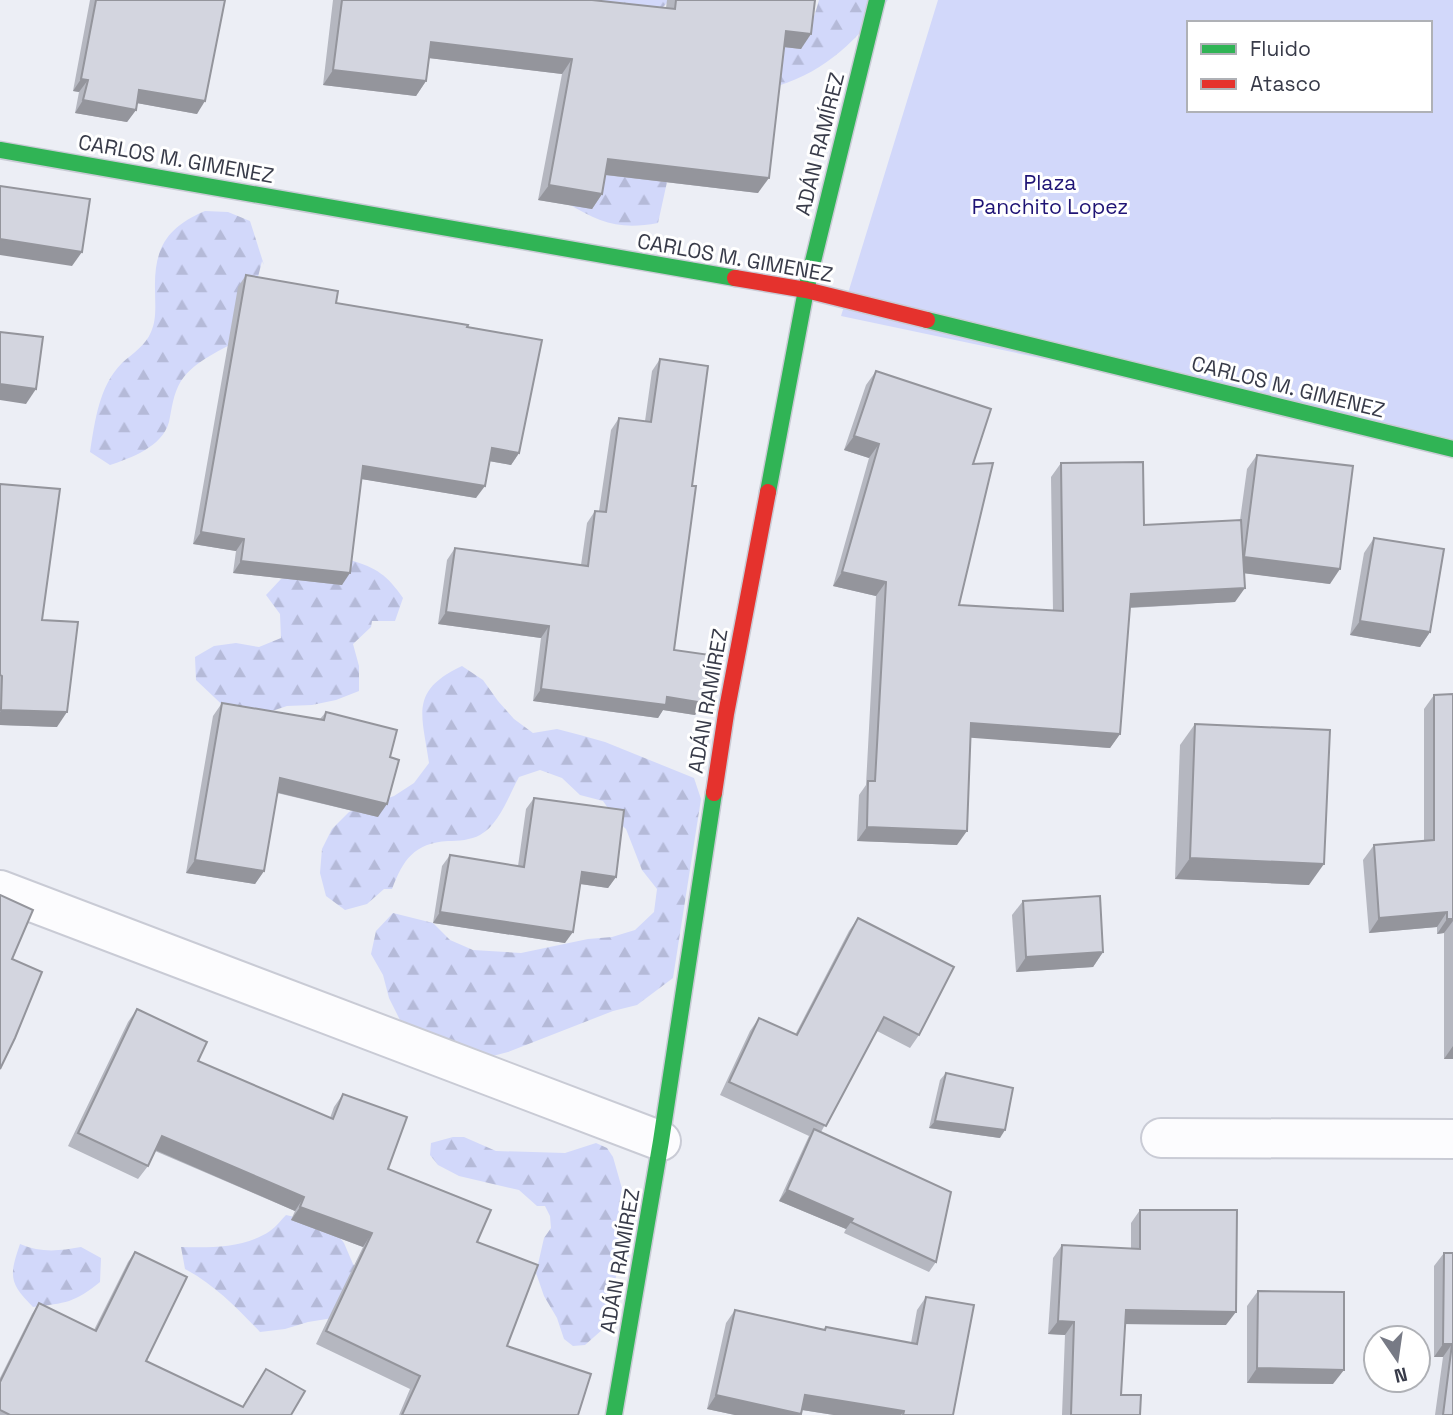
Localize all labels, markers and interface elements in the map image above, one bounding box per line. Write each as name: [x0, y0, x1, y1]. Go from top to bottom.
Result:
legend: [1187, 21, 1432, 112]
text: Fluido: [1250, 35, 1311, 62]
street label: ADÁN RAMÍREZ: [789, 70, 850, 218]
text: Atasco: [1250, 70, 1321, 97]
street label: CARLOS M. GIMENEZ: [76, 128, 276, 189]
park label: Plaza Panchito Lopez: [972, 169, 1128, 220]
street label: CARLOS M. GIMENEZ: [635, 227, 835, 288]
street label: CARLOS M. GIMENEZ: [1189, 349, 1388, 424]
street label: ADÁN RAMÍREZ: [681, 626, 734, 775]
street label: ADÁN RAMÍREZ: [593, 1186, 646, 1335]
north arrow: [1362, 1324, 1432, 1394]
text: N: [1392, 1361, 1410, 1389]

